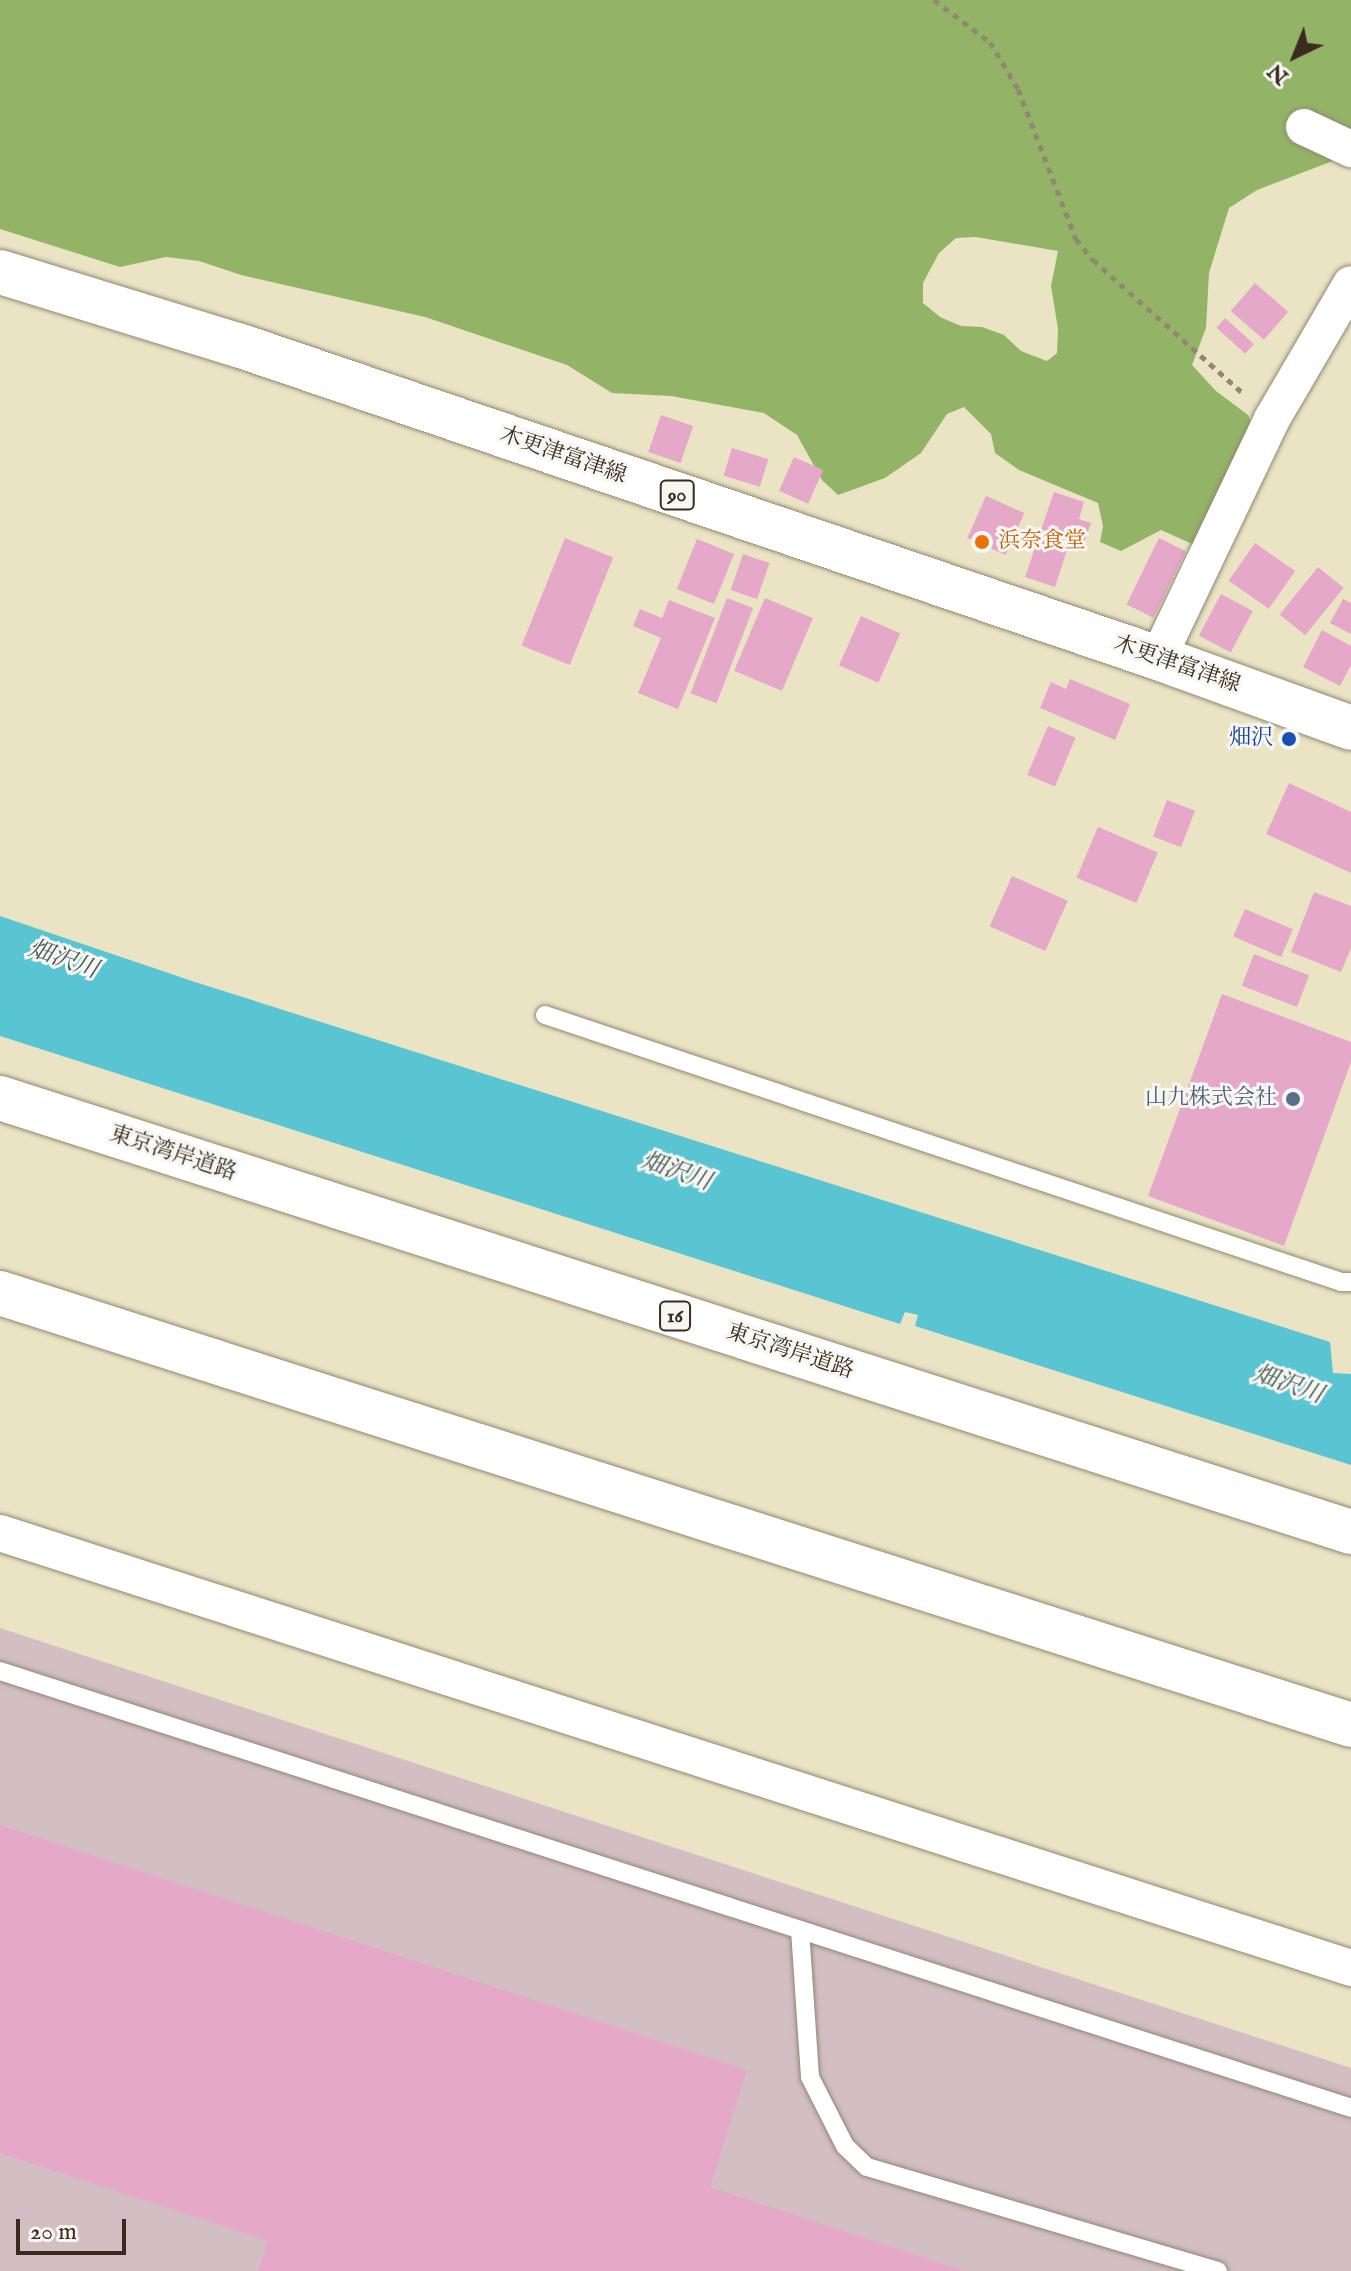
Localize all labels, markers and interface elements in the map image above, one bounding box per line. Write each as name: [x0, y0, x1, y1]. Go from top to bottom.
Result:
north arrow: [1255, 16, 1335, 96]
text: N: [1262, 57, 1295, 90]
street label: 木更津富津線: [496, 422, 630, 490]
road number: 90: [659, 479, 695, 511]
place label: 浜奈食堂: [998, 529, 1086, 555]
marker: 浜奈食堂: [973, 533, 991, 551]
street label: 木更津富津線: [1110, 631, 1244, 699]
place label: 畑沢: [1229, 726, 1273, 752]
marker: 畑沢: [1280, 730, 1298, 748]
water label: 畑沢川: [24, 935, 102, 985]
place label: 山九株式会社: [1145, 1086, 1277, 1112]
marker: 山九株式会社: [1284, 1090, 1302, 1108]
street label: 東京湾岸道路: [106, 1121, 240, 1187]
water label: 畑沢川: [637, 1147, 715, 1197]
road number: 16: [659, 1300, 691, 1332]
street label: 東京湾岸道路: [723, 1319, 857, 1385]
water label: 畑沢川: [1249, 1360, 1327, 1410]
scale bar: [20, 2203, 130, 2253]
text: 20 m: [30, 2217, 77, 2248]

